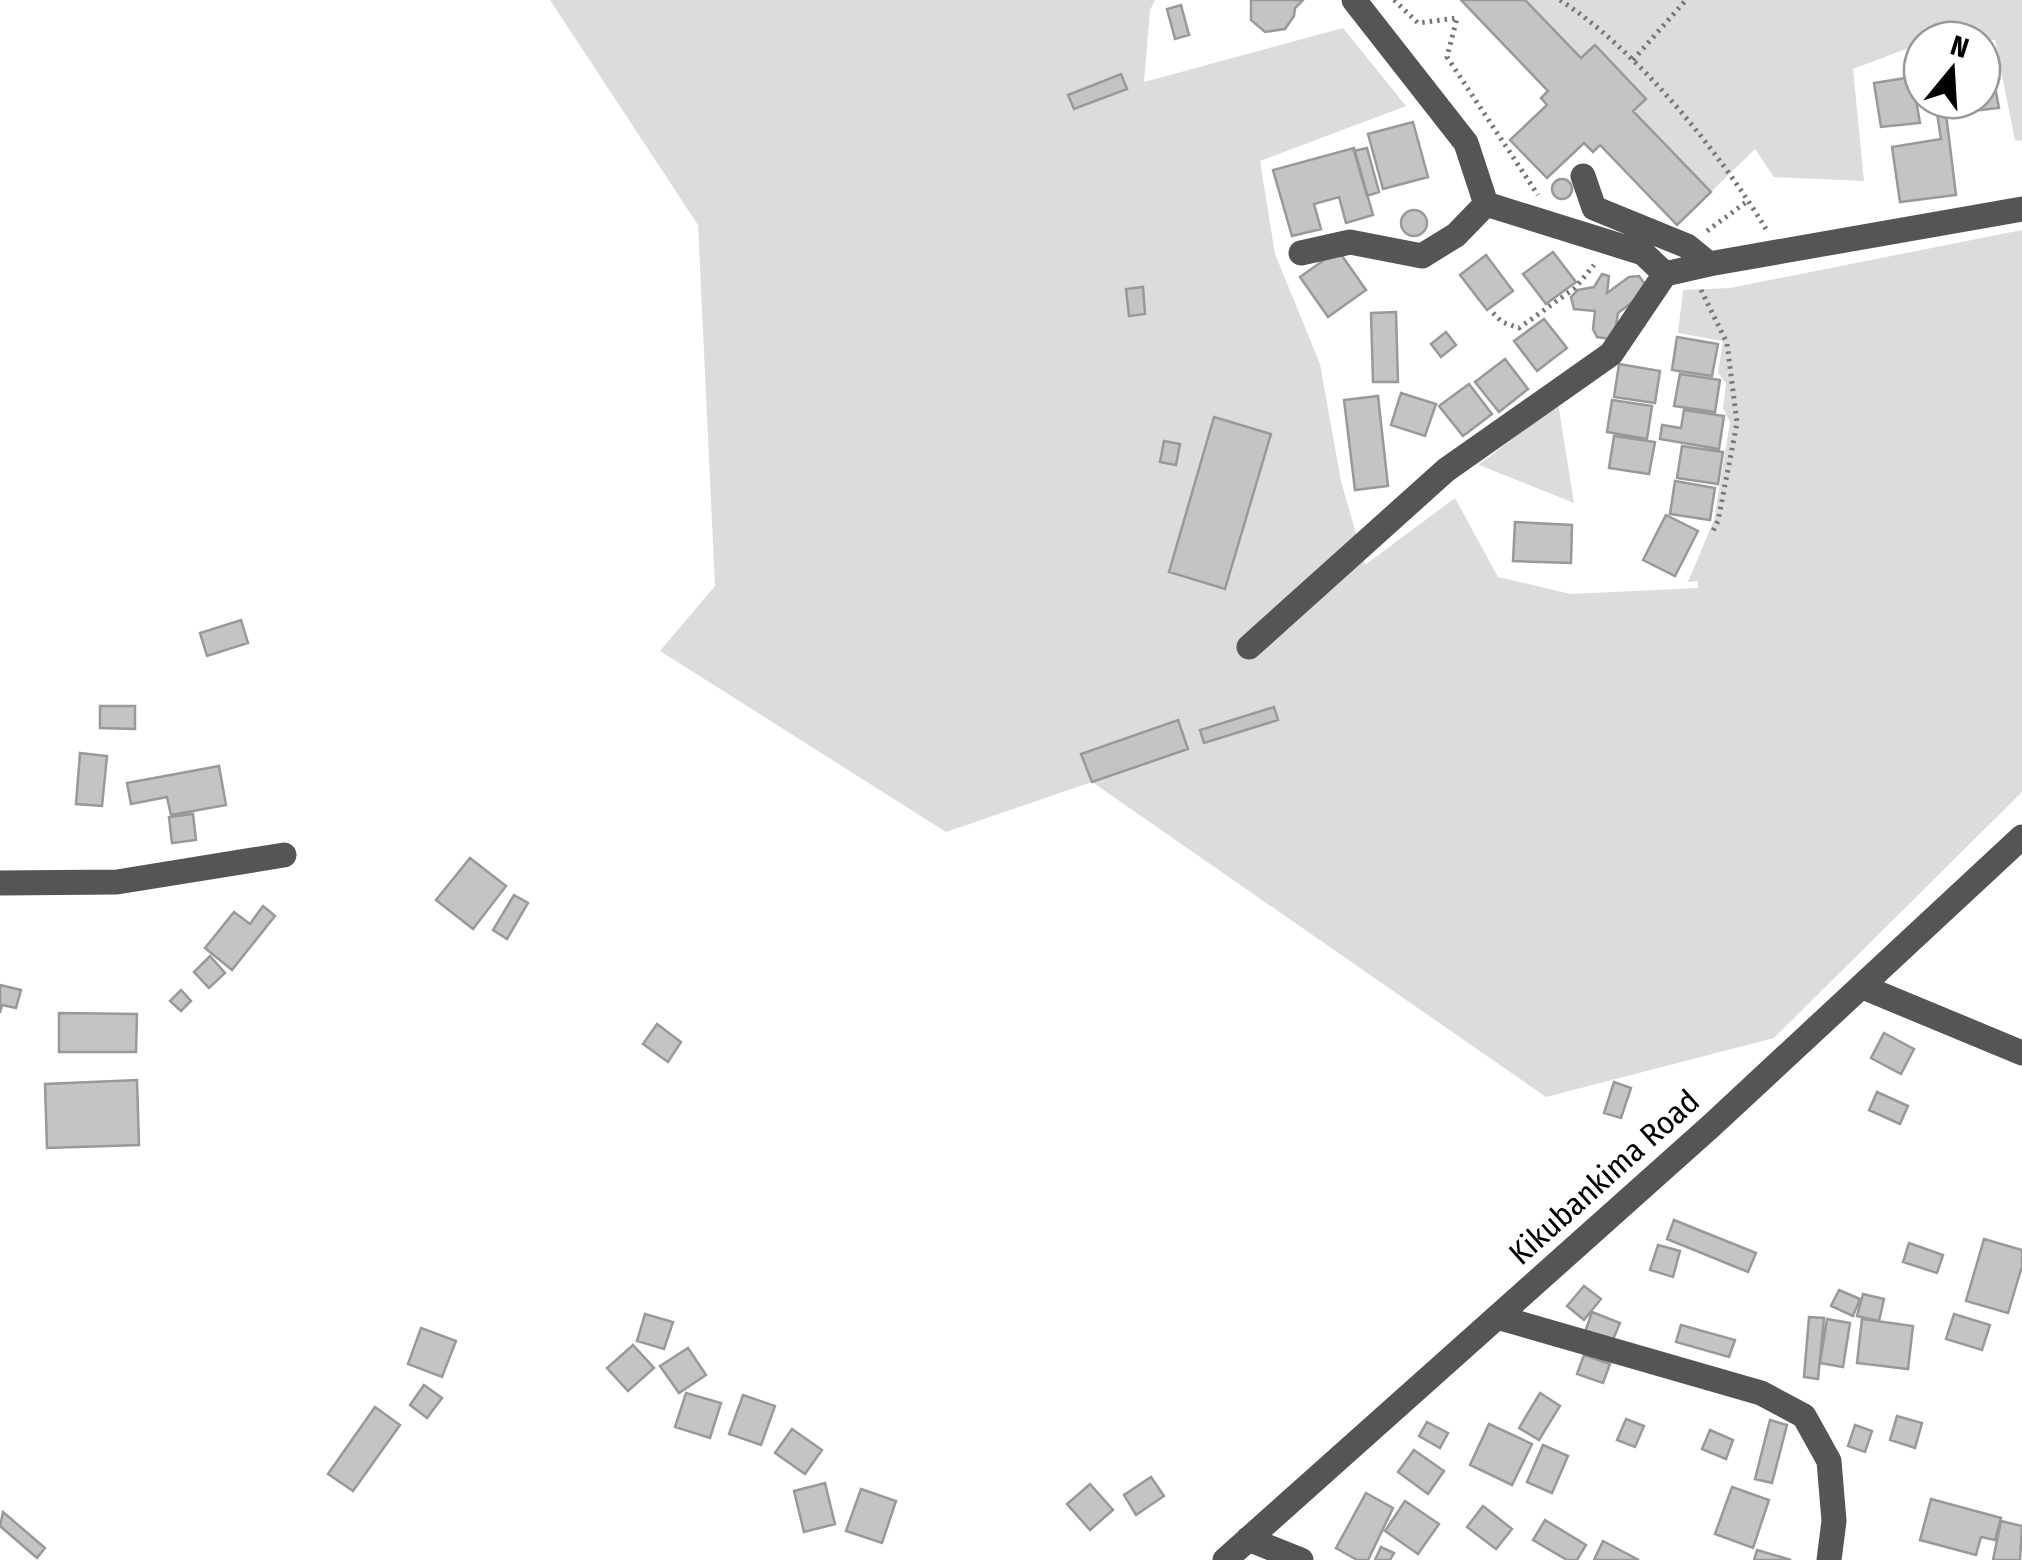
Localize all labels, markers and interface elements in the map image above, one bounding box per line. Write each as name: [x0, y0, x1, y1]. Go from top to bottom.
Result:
north arrow: [1902, 20, 2002, 120]
text: N: [1946, 28, 1973, 65]
street label: Kikubankima Road: [1501, 1082, 1707, 1272]

